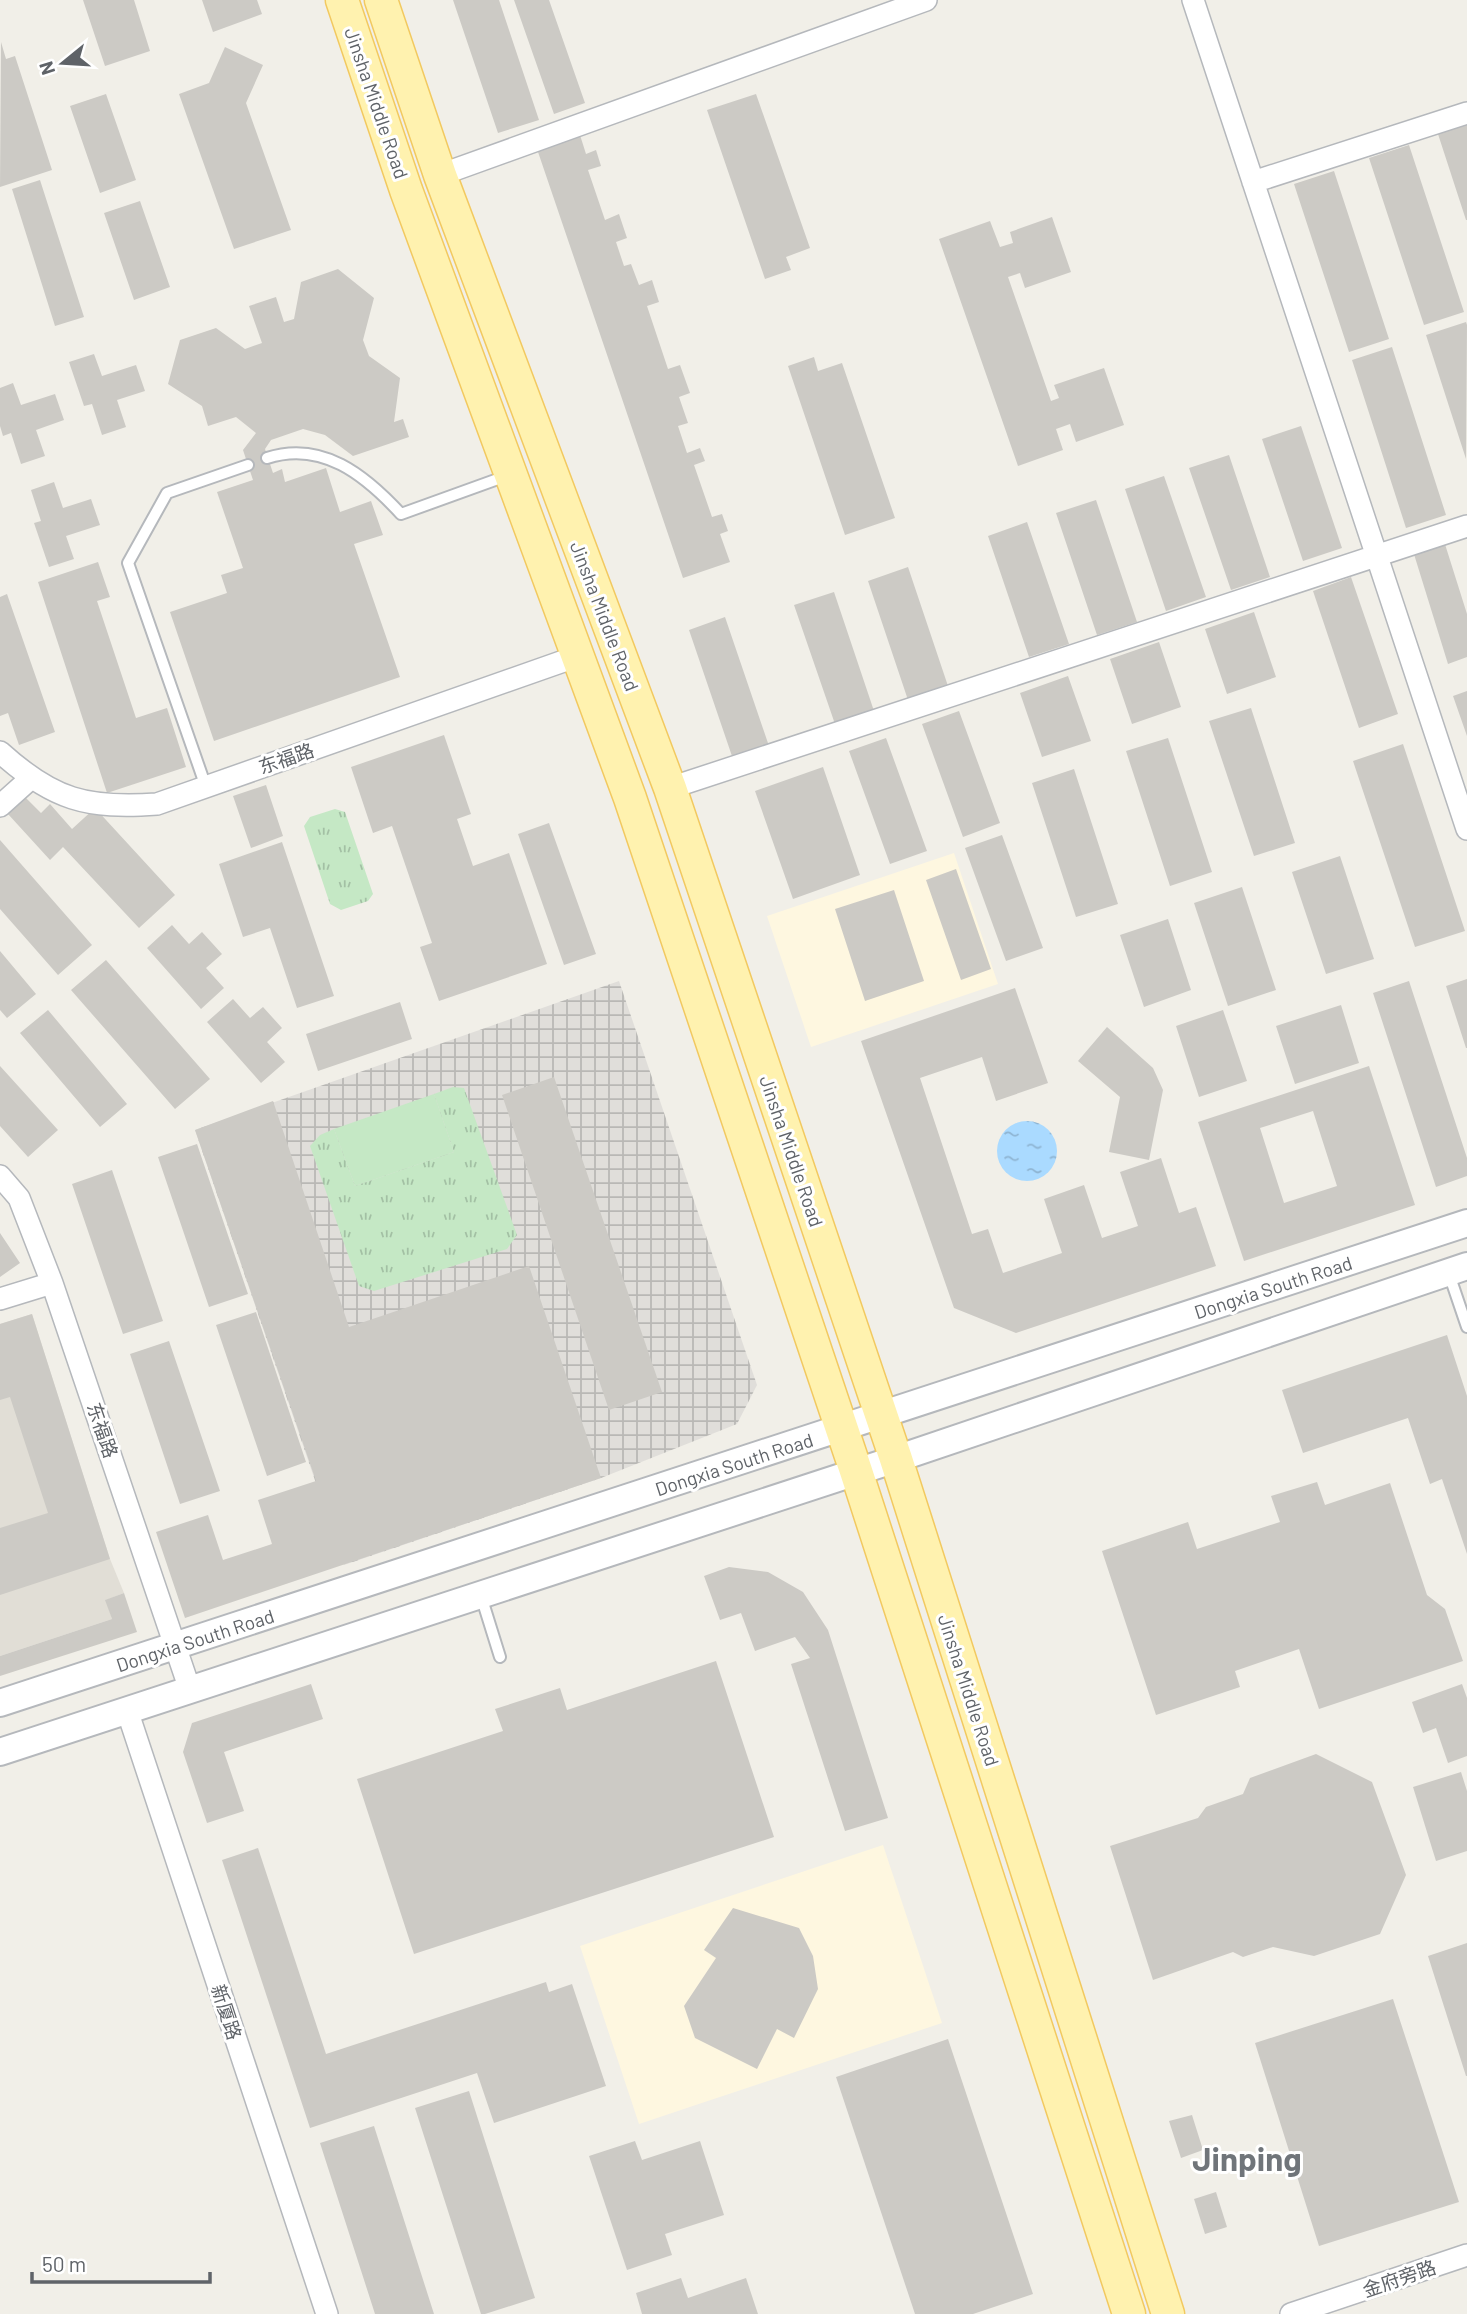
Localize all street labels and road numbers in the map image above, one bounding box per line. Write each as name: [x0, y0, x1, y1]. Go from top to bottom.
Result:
street label: Jinsha Middle Road: [340, 24, 414, 182]
street label: Jinsha Middle Road: [566, 538, 644, 694]
street label: 东福路: [255, 738, 317, 778]
street label: Jinsha Middle Road: [755, 1072, 829, 1230]
street label: Dongxia South Road: [1191, 1251, 1355, 1323]
street label: 东福路: [83, 1399, 123, 1461]
street label: Dongxia South Road: [652, 1428, 816, 1500]
street label: Dongxia South Road: [113, 1604, 277, 1676]
street label: Jinsha Middle Road: [934, 1611, 1004, 1769]
street label: 新厦路: [207, 1981, 247, 2043]
street label: 金府旁路: [1359, 2255, 1439, 2301]

